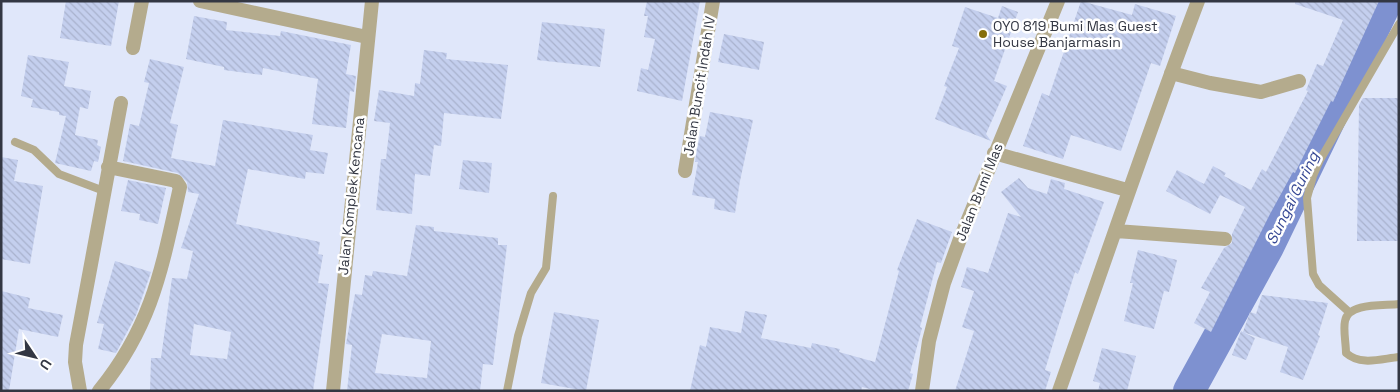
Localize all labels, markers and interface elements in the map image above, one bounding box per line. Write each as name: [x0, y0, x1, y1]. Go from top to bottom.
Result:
street label: Jalan Buncit Indah IV: [679, 15, 719, 157]
place label: OYO 819 Bumi Mas Guest House Banjarmasin: [993, 17, 1158, 51]
marker: OYO 819 Bumi Mas Guest House Banjarmasin: [977, 28, 989, 40]
street label: Jalan Komplek Kencana: [334, 116, 368, 276]
street label: Jalan Bumi Mas: [951, 140, 1007, 244]
water label: Sungai Guring: [1261, 147, 1323, 247]
north arrow: [10, 332, 60, 382]
text: U: [36, 355, 56, 373]

